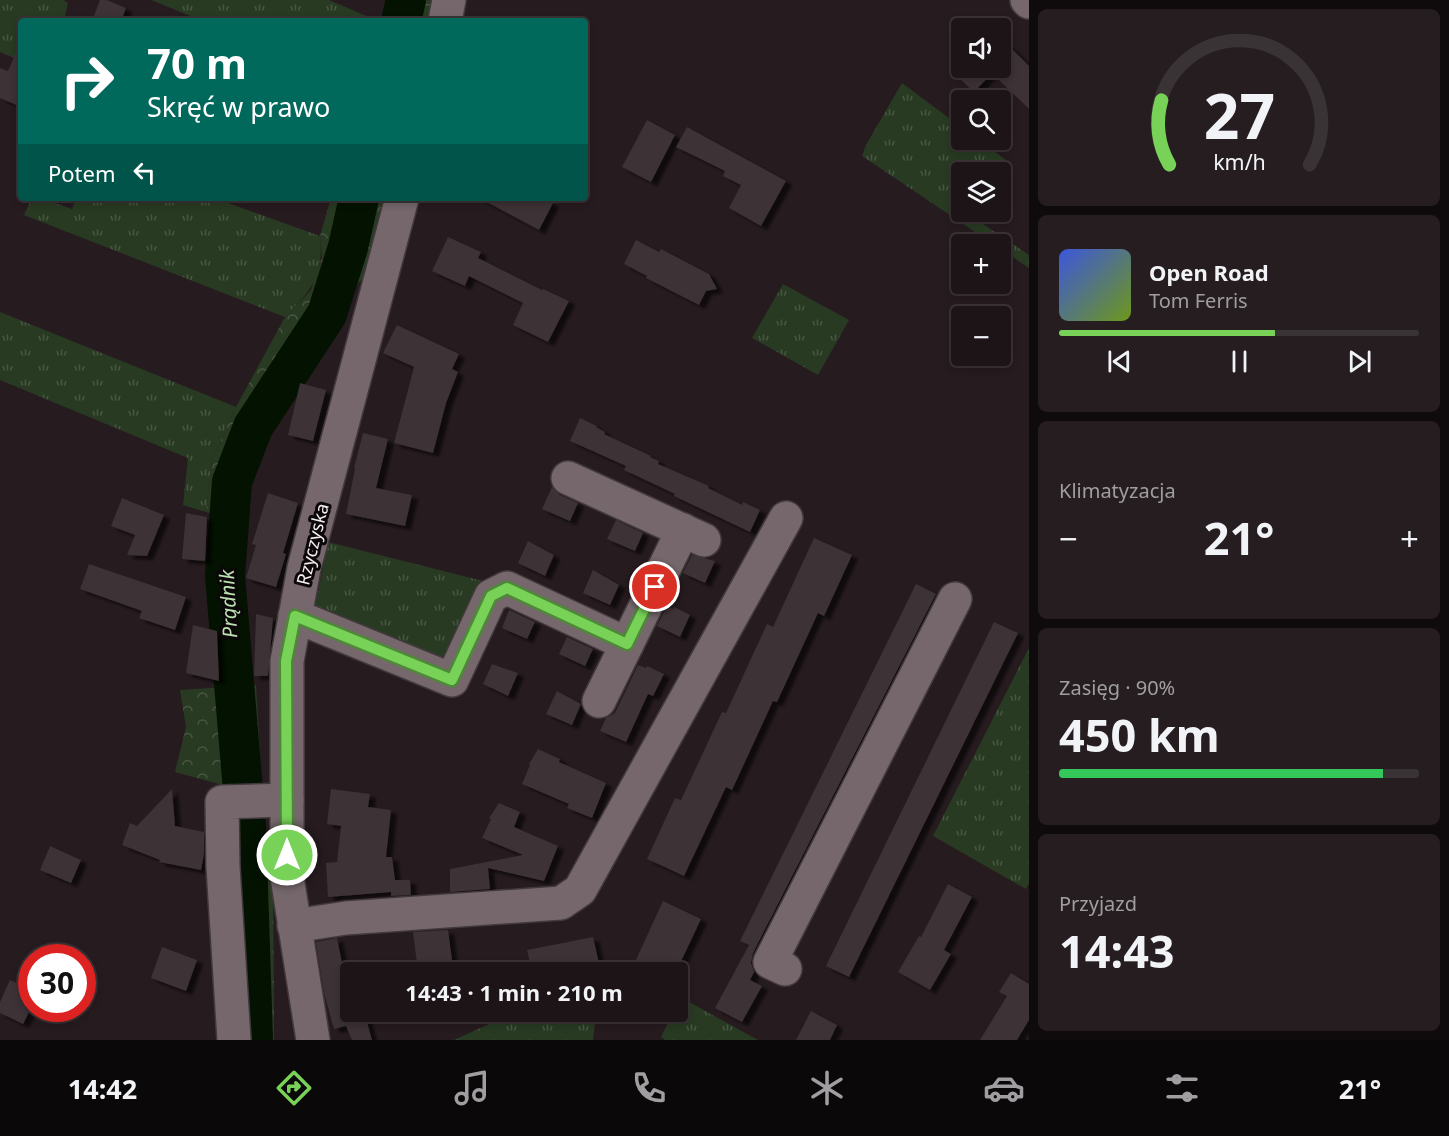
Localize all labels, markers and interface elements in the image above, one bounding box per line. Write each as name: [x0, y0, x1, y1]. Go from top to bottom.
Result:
map controls: [951, 18, 1011, 366]
button: sound: [951, 18, 1011, 78]
text: 70 m: [147, 34, 247, 91]
icon: right: [48, 42, 126, 120]
text: 27: [1203, 72, 1275, 157]
text: Skręć w prawo: [147, 88, 330, 125]
button: search: [951, 90, 1011, 150]
text: km/h: [1213, 147, 1265, 176]
icon: left: [128, 156, 161, 189]
text: Potem: [48, 158, 116, 188]
button: layers: [951, 162, 1011, 222]
button: +: [951, 234, 1011, 294]
text: Open Road: [1149, 257, 1269, 287]
text: Tom Ferris: [1149, 287, 1248, 314]
button: −: [951, 306, 1011, 366]
icon: previous: [1103, 345, 1136, 378]
icon: pause: [1223, 345, 1256, 378]
icon: next: [1343, 345, 1376, 378]
text: Klimatyzacja: [1059, 477, 1176, 504]
street label: Rzyczyska: [290, 501, 334, 587]
text: 21°: [1204, 507, 1274, 568]
text: −: [1059, 516, 1078, 561]
text: +: [1400, 516, 1419, 561]
pin: [629, 561, 680, 612]
water label: Prądnik: [213, 568, 243, 639]
icon: arrive: [638, 570, 671, 603]
text: Zasięg · 90%: [1059, 674, 1175, 701]
text: 450 km: [1059, 704, 1220, 765]
position arrow: [255, 823, 319, 887]
text: Przyjazd: [1059, 890, 1137, 917]
text: 14:43: [1059, 920, 1175, 981]
speed limit sign: 30: [18, 944, 96, 1022]
text: 14:43 · 1 min · 210 m: [405, 977, 623, 1007]
icon: directions: [273, 1067, 315, 1109]
icon: music: [451, 1067, 493, 1109]
icon: phone: [628, 1067, 670, 1109]
icon: climate: [806, 1067, 848, 1109]
icon: car: [983, 1067, 1025, 1109]
icon: filters: [1161, 1067, 1203, 1109]
text: 14:42: [68, 1070, 137, 1107]
text: 21°: [1339, 1070, 1381, 1107]

